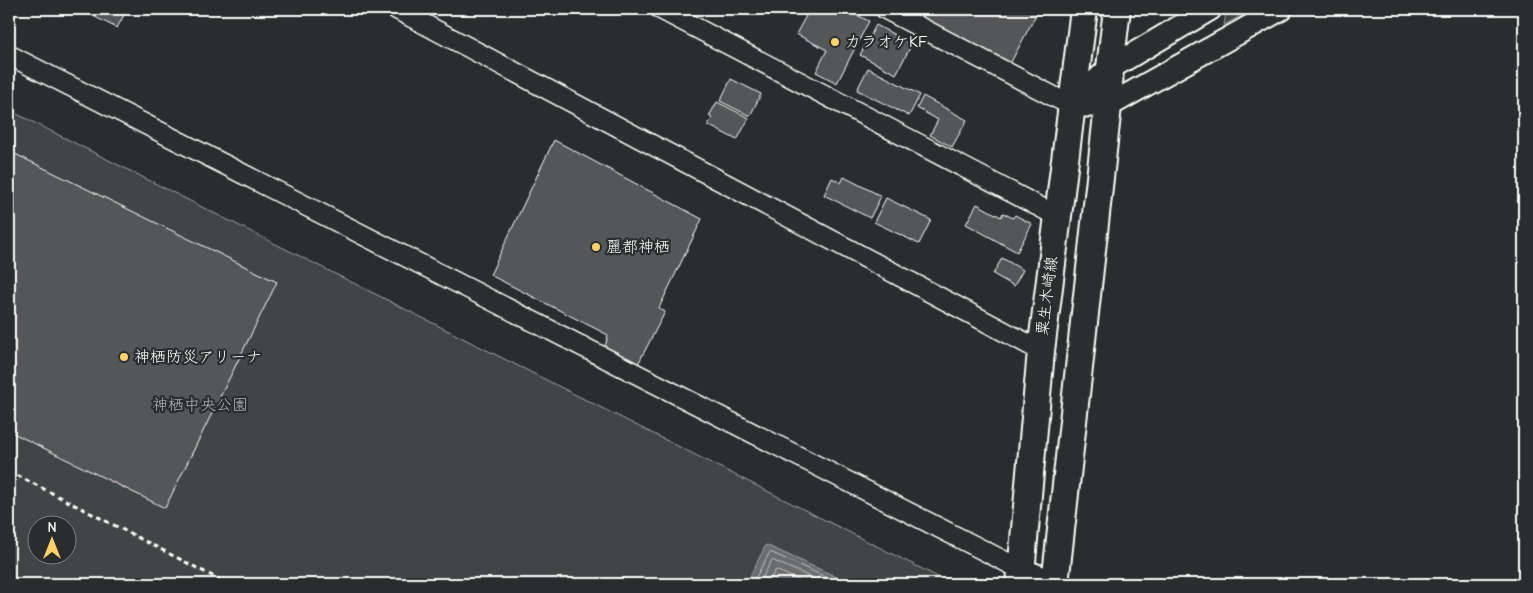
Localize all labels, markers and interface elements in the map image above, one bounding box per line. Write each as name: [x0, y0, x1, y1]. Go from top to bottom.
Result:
place label: カラオケKF: [845, 33, 928, 51]
marker: カラオケKF: [829, 36, 841, 48]
place label: 麗都神栖: [606, 238, 670, 256]
marker: 麗都神栖: [590, 241, 602, 253]
street label: 粟生木崎線: [1033, 255, 1061, 337]
place label: 神栖防災アリーナ: [134, 348, 262, 366]
marker: 神栖防災アリーナ: [118, 351, 130, 363]
park label: 神栖中央公園: [152, 396, 248, 414]
north arrow: [28, 516, 78, 566]
text: N: [47, 519, 57, 536]

